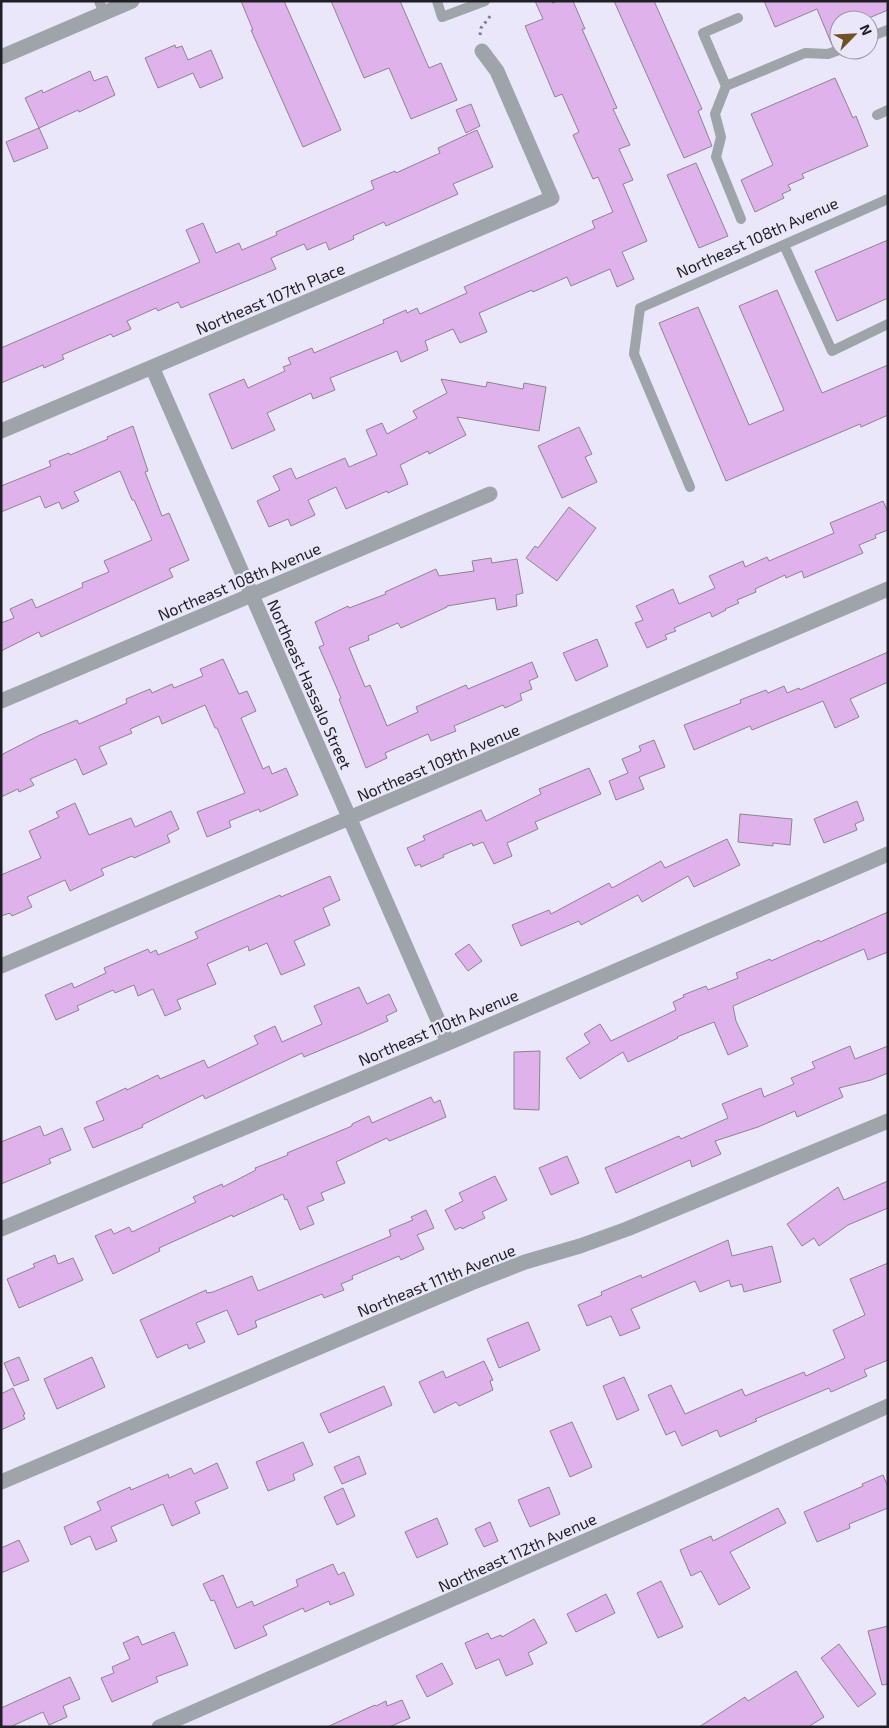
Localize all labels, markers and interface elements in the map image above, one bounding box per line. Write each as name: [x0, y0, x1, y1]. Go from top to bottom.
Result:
north arrow: [829, 10, 879, 60]
text: N: [857, 21, 876, 38]
street label: Northeast 108th Avenue: [673, 193, 841, 281]
street label: Northeast 107th Place: [193, 258, 347, 338]
street label: Northeast 108th Avenue: [155, 538, 323, 624]
street label: Northeast Hassalo Street: [264, 596, 356, 772]
street label: Northeast 109th Avenue: [354, 719, 522, 805]
street label: Northeast 110th Avenue: [355, 985, 521, 1069]
street label: Northeast 111th Avenue: [354, 1240, 518, 1320]
street label: Northeast 112th Avenue: [435, 1508, 599, 1596]

